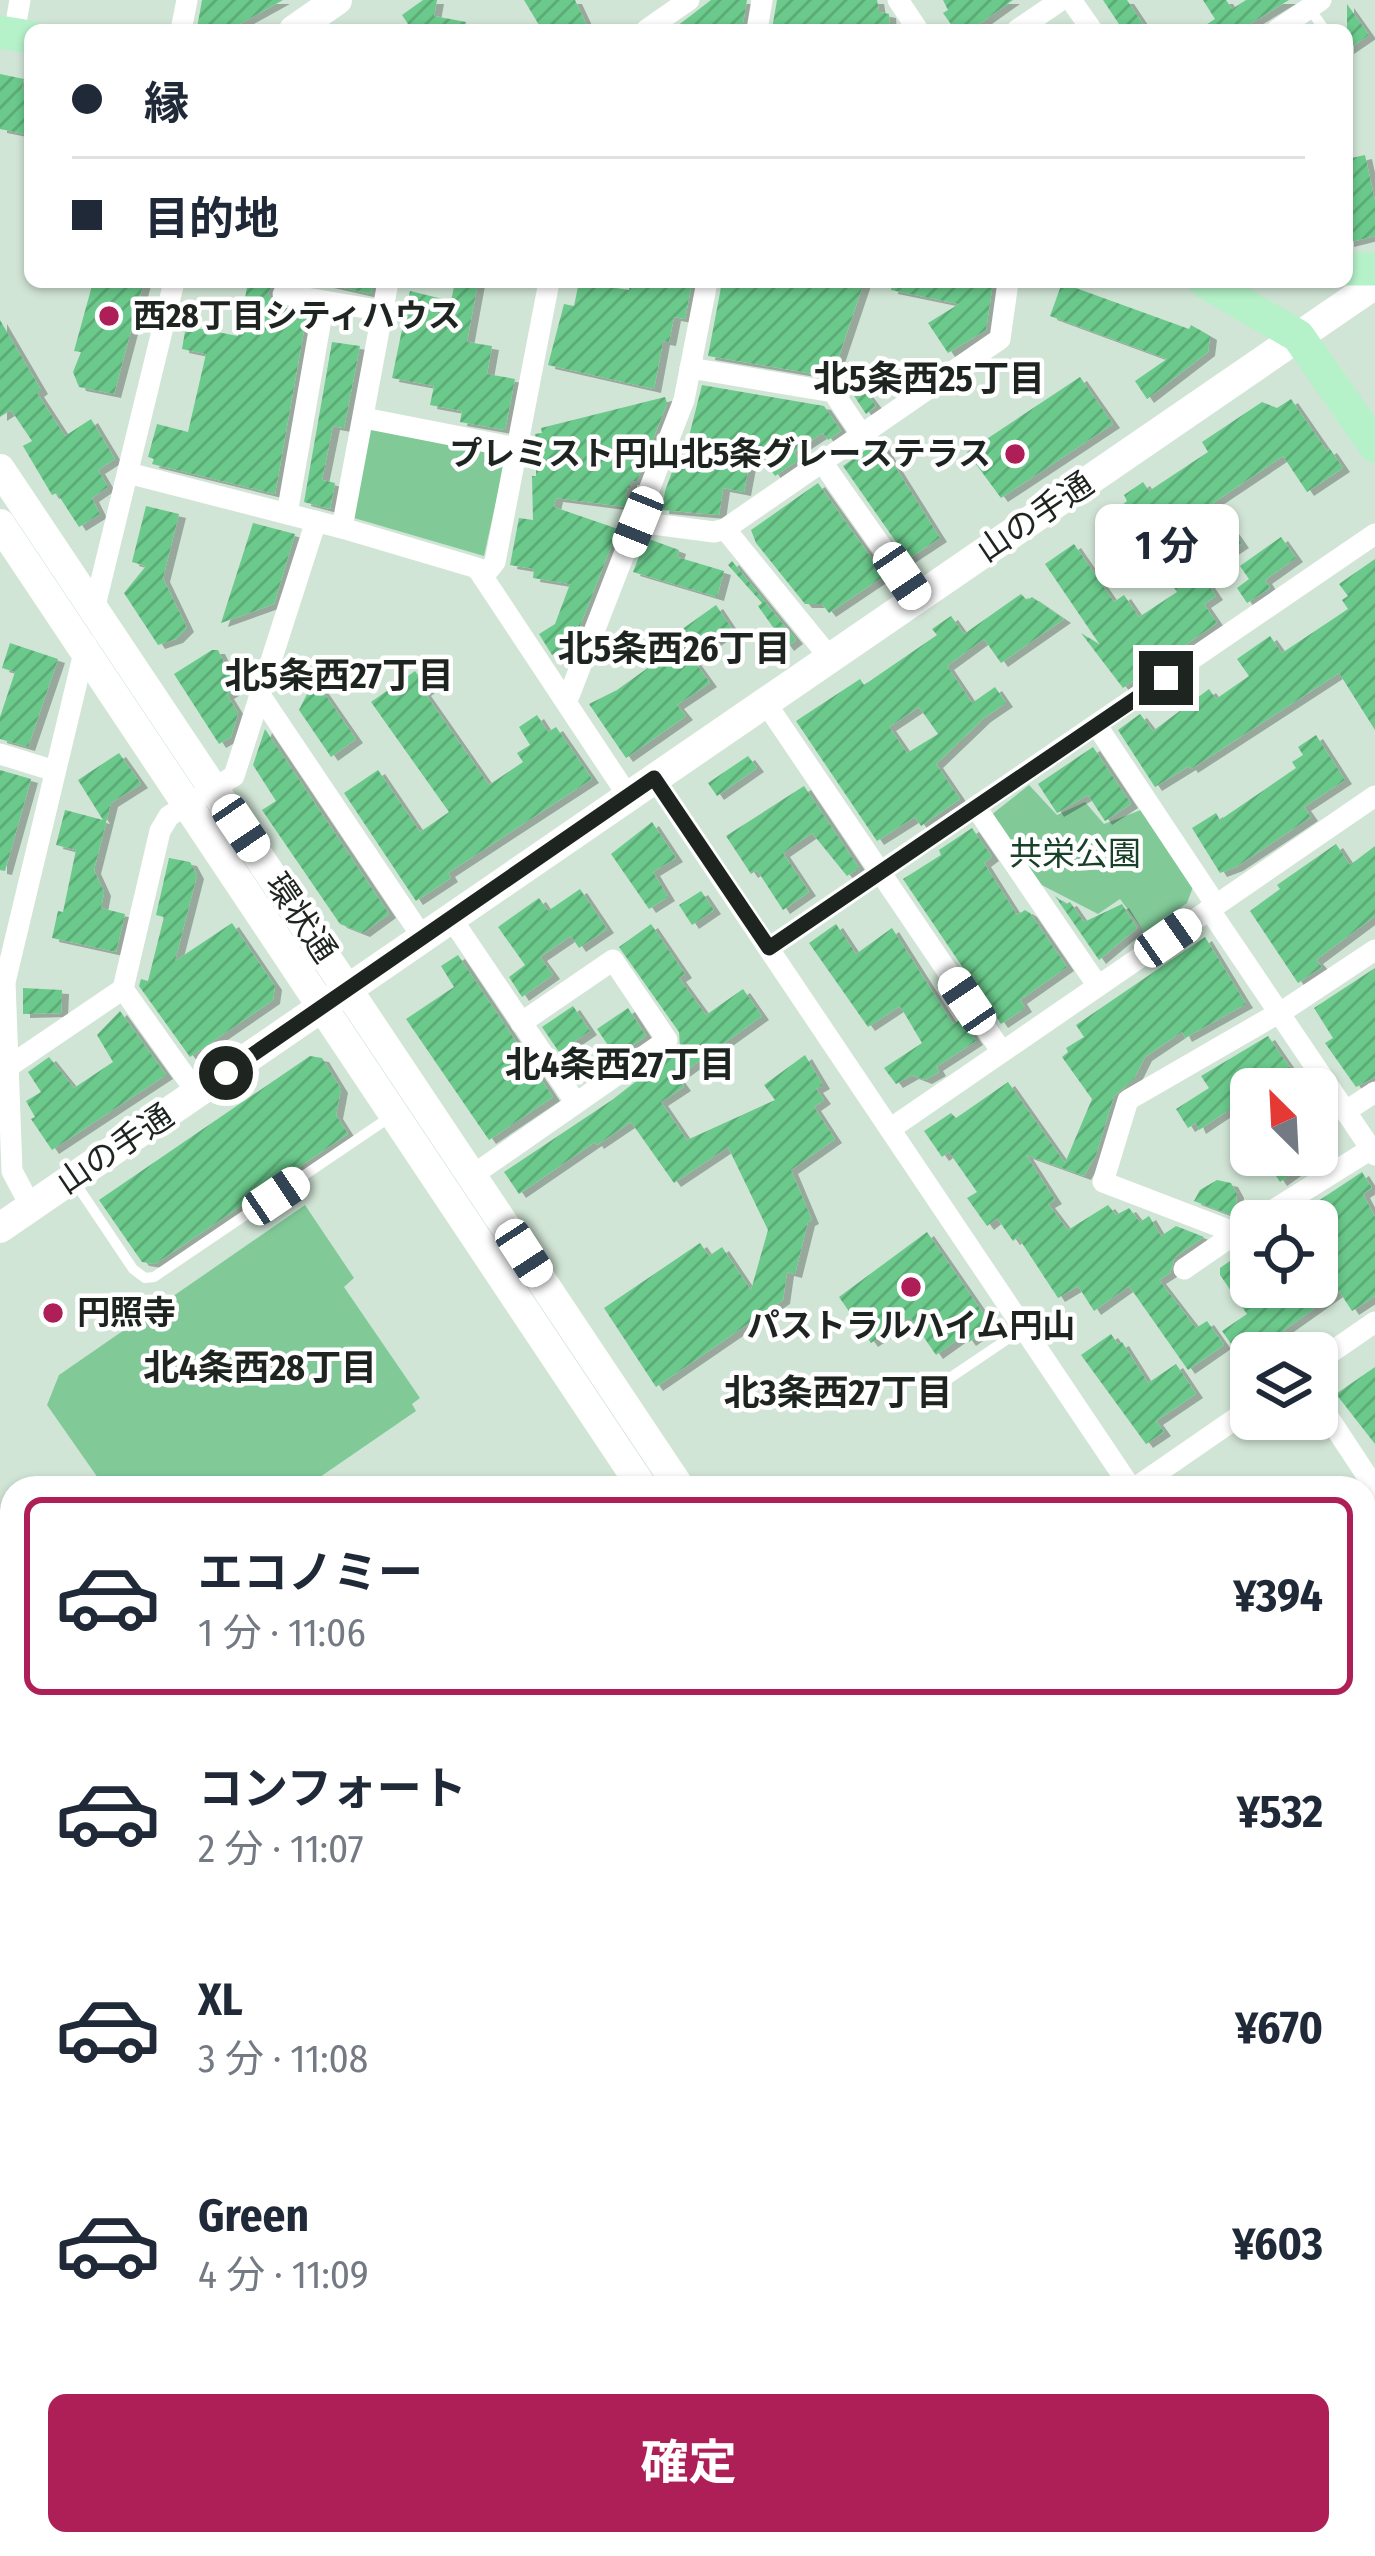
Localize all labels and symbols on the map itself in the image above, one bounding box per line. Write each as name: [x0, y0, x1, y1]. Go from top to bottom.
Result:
place label: 西28丁目シティハウス: [133, 296, 461, 336]
marker: 西28丁目シティハウス: [96, 303, 122, 329]
district label: 北5条西25丁目: [813, 357, 1045, 401]
place label: プレミスト円山北5条グレーステラス: [449, 434, 991, 474]
marker: プレミスト円山北5条グレーステラス: [1002, 441, 1028, 467]
street label: 山の手通: [969, 464, 1101, 570]
car: [608, 482, 668, 562]
callout: 1 分: [1094, 504, 1238, 588]
car: [867, 536, 937, 616]
district label: 北5条西26丁目: [557, 627, 791, 671]
route end: [1139, 651, 1193, 705]
district label: 北5条西27丁目: [224, 654, 454, 698]
car: [206, 788, 276, 868]
park label: 共栄公園: [1009, 834, 1141, 874]
street label: 環状通: [257, 866, 345, 970]
car: [1128, 903, 1208, 973]
car: [932, 961, 1002, 1041]
district label: 北4条西27丁目: [505, 1043, 735, 1087]
route start: [199, 1046, 253, 1100]
north arrow: [1230, 1068, 1338, 1176]
street label: 山の手通: [49, 1096, 181, 1202]
car: [236, 1161, 316, 1231]
car: [489, 1213, 559, 1293]
marker: パストラルハイム円山: [898, 1274, 924, 1300]
place label: 円照寺: [77, 1293, 176, 1333]
marker: 円照寺: [40, 1300, 66, 1326]
place label: パストラルハイム円山: [747, 1306, 1075, 1346]
district label: 北4条西28丁目: [143, 1346, 377, 1390]
district label: 北3条西27丁目: [724, 1371, 952, 1415]

